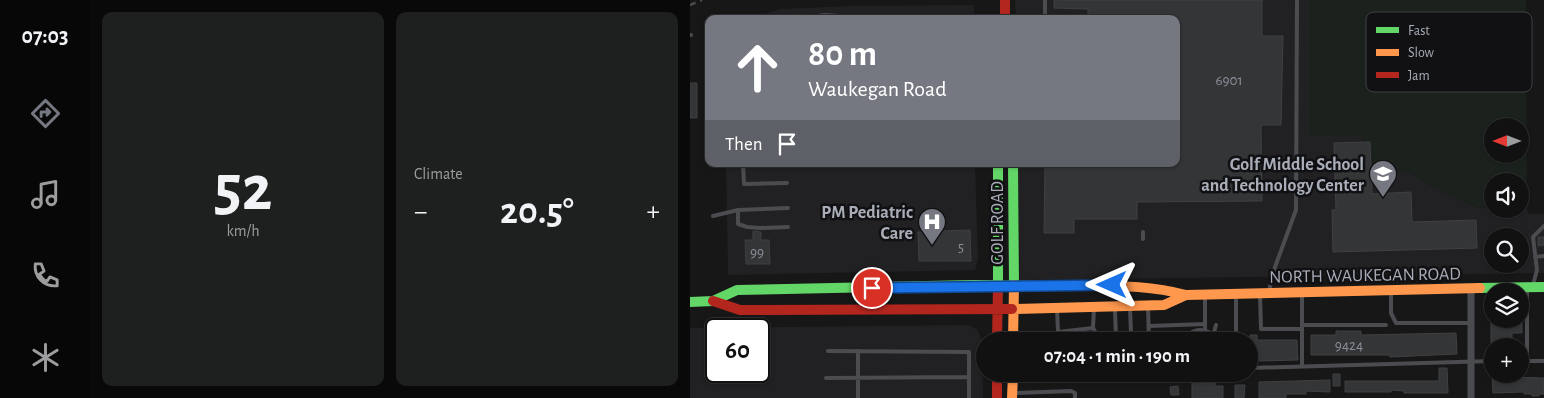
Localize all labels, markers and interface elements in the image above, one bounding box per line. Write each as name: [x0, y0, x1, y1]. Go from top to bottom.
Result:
legend: [1366, 12, 1532, 92]
text: Fast: [1408, 24, 1430, 38]
text: 07:03: [22, 25, 68, 47]
icon: ahead: [725, 35, 790, 100]
text: 80 m: [808, 37, 877, 72]
text: Slow: [1408, 46, 1435, 60]
text: Jam: [1408, 69, 1430, 83]
house number: 6901: [1215, 73, 1243, 88]
text: Waukegan Road: [808, 78, 947, 100]
icon: directions: [28, 96, 63, 131]
north arrow: [1484, 118, 1529, 162]
map controls: [1484, 118, 1529, 383]
icon: arrive: [773, 130, 801, 158]
text: Then: [725, 135, 763, 154]
place label: Golf Middle School and Technology Center: [1201, 156, 1365, 195]
text: 52: [214, 157, 272, 222]
school or university icon: Golf Middle School and Technology Center: [1368, 159, 1398, 198]
text: Climate: [414, 166, 463, 182]
button: sound: [1484, 173, 1529, 218]
icon: music: [28, 177, 63, 212]
street label: GOLF ROAD: [989, 181, 1007, 265]
text: 20.5°: [500, 193, 574, 231]
text: −: [414, 198, 427, 226]
text: +: [647, 198, 660, 226]
place label: PM Pediatric Care: [821, 204, 913, 243]
hospital icon: PM Pediatric Care: [917, 207, 947, 246]
text: km/h: [226, 223, 260, 239]
button: search: [1484, 228, 1529, 273]
house number: 5: [958, 240, 964, 255]
house number: 99: [750, 245, 764, 260]
icon: phone: [28, 258, 63, 293]
position arrow: [1085, 258, 1137, 310]
street label: NORTH WAUKEGAN ROAD: [1269, 265, 1461, 287]
pin: [851, 267, 893, 309]
icon: arrive: [858, 274, 886, 302]
button: layers: [1484, 283, 1529, 328]
speed limit sign: 60: [705, 318, 770, 383]
house number: 9424: [1335, 338, 1363, 353]
button: +: [1484, 338, 1529, 383]
icon: climate: [28, 340, 63, 375]
text: 07:04 · 1 min · 190 m: [1044, 347, 1190, 366]

